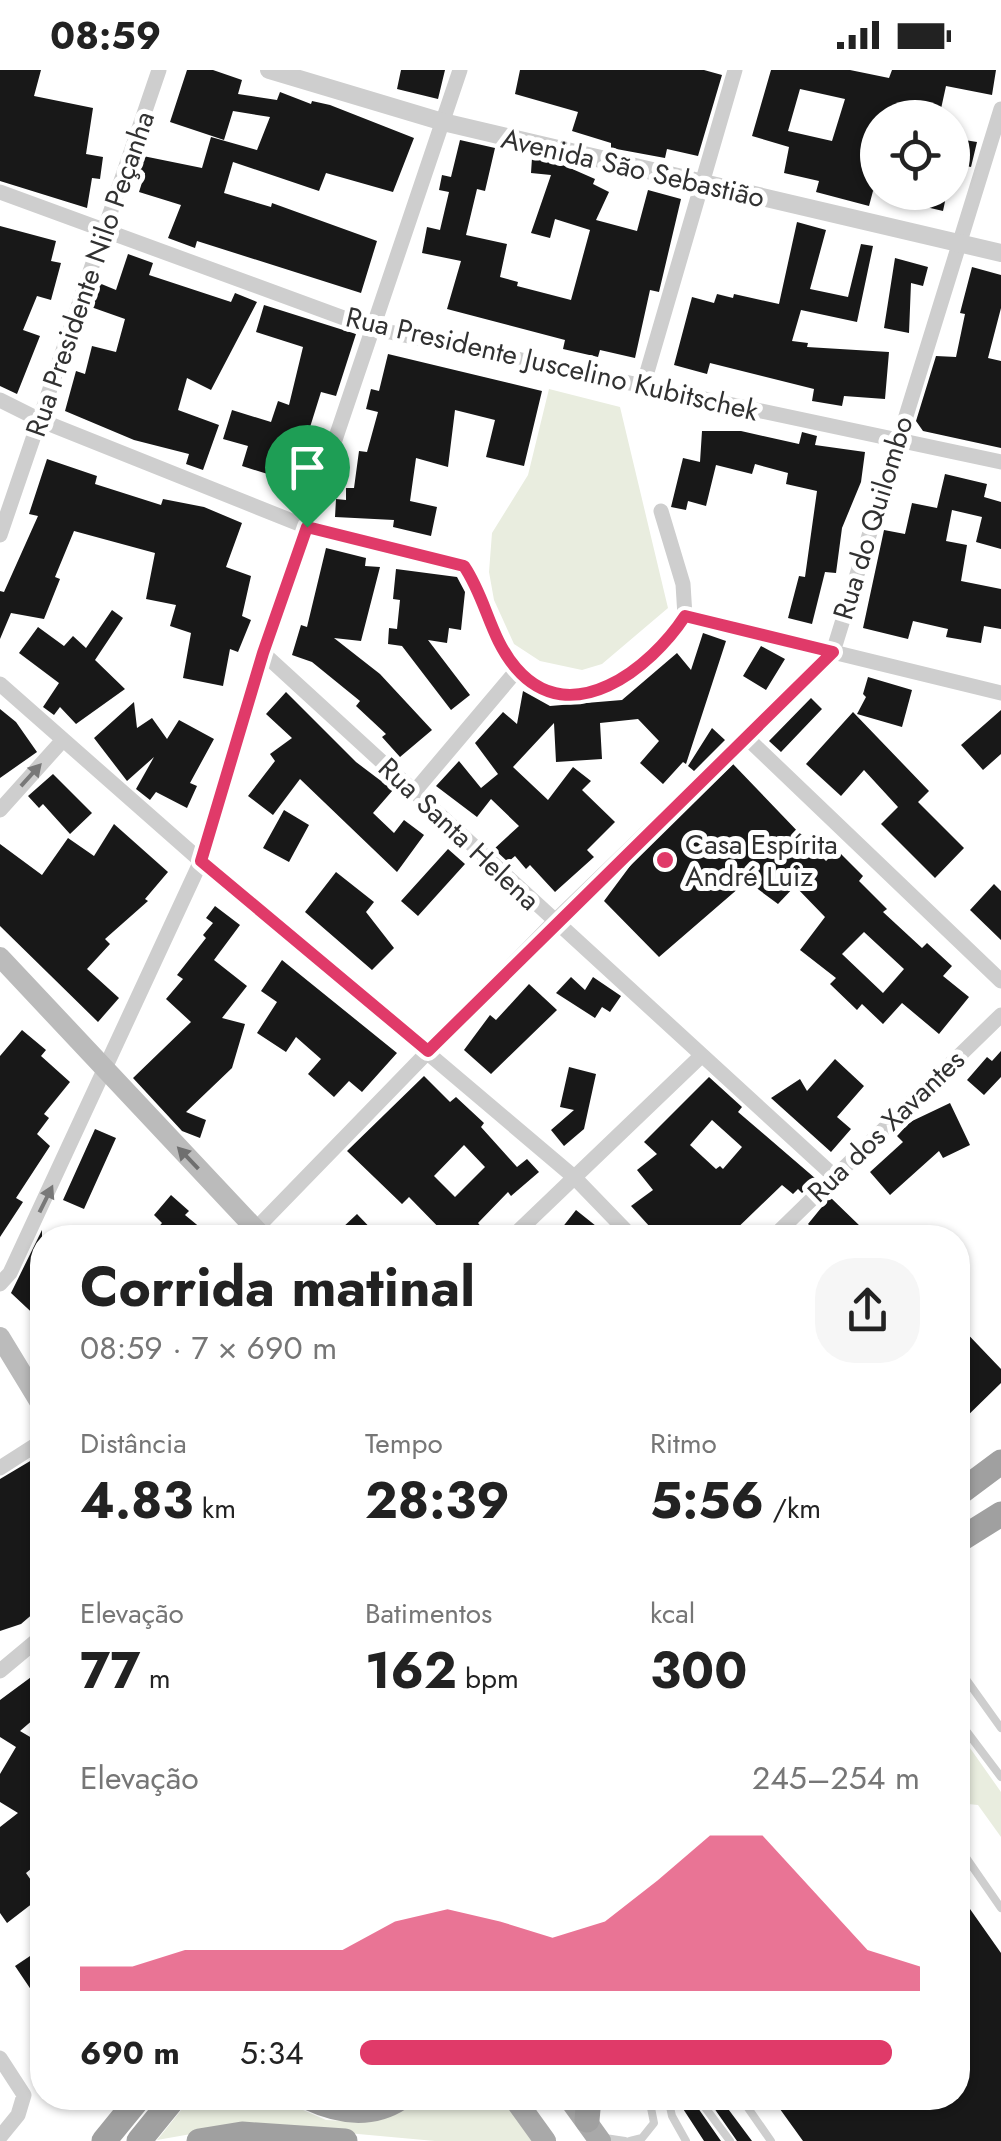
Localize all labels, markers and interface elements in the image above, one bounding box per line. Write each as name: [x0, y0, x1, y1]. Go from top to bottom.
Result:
text: 08:59: [50, 8, 161, 63]
map controls: [860, 100, 970, 210]
button: locate: [860, 100, 970, 210]
street label: Rua Presidente Nilo Peçanha: [15, 106, 165, 442]
street label: Avenida São Sebastião: [497, 118, 769, 218]
street label: Rua Presidente Juscelino Kubitschek: [342, 297, 763, 432]
street label: Rua do Quilombo: [823, 411, 923, 625]
pin: [265, 425, 350, 528]
icon: arrive: [280, 440, 335, 495]
street label: Rua Santa Helena: [369, 748, 549, 920]
one-way arrow: [19, 763, 42, 787]
place label: Casa Espírita André Luiz: [685, 824, 838, 897]
marker: Casa Espírita André Luiz: [654, 849, 676, 871]
street label: Rua dos Xavantes: [798, 1040, 974, 1212]
one-way arrow: [177, 1147, 200, 1171]
one-way arrow: [37, 1184, 54, 1213]
text: Corrida matinal: [80, 1247, 475, 1327]
button: share: [815, 1258, 920, 1363]
text: 08:59 · 7 × 690 m: [80, 1325, 337, 1371]
text: Distância: [80, 1423, 187, 1464]
text: Tempo: [365, 1423, 443, 1464]
text: Ritmo: [650, 1423, 717, 1464]
text: 4.83: [80, 1464, 193, 1537]
text: 28:39: [365, 1464, 510, 1537]
text: 5:56: [650, 1464, 764, 1537]
text: km: [193, 1488, 236, 1529]
text: /km: [764, 1488, 821, 1529]
text: Elevação: [80, 1593, 184, 1634]
text: Batimentos: [365, 1593, 492, 1634]
text: kcal: [650, 1593, 695, 1634]
text: 77: [80, 1634, 140, 1707]
text: 162: [365, 1634, 457, 1707]
text: 300: [650, 1634, 747, 1707]
text: m: [140, 1658, 171, 1699]
text: bpm: [457, 1658, 519, 1699]
text: Elevação: [80, 1755, 199, 1801]
text: 245–254 m: [752, 1755, 920, 1801]
text: 690 m: [80, 2030, 180, 2076]
text: 5:34: [240, 2030, 304, 2076]

